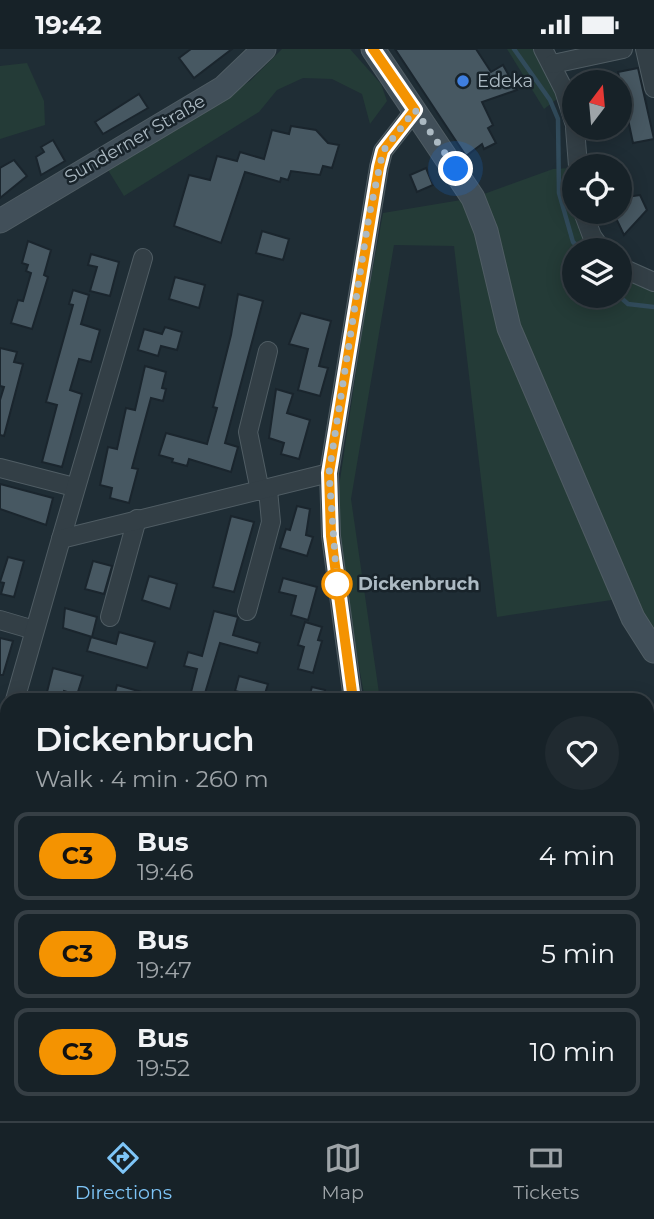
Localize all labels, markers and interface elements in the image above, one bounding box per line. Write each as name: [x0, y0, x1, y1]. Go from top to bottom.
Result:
text: 19:42: [35, 9, 102, 41]
place label: Edeka: [477, 70, 533, 92]
north arrow: [562, 70, 632, 140]
map controls: [562, 70, 632, 308]
marker: Edeka: [455, 73, 471, 89]
street label: Sunderner Straße: [61, 90, 209, 188]
your location: [438, 151, 473, 186]
button: locate: [562, 154, 632, 224]
button: layers: [562, 238, 632, 308]
marker: Dickenbruch: [322, 569, 352, 599]
place label: Dickenbruch: [358, 573, 480, 595]
button: heart: [545, 716, 619, 790]
text: Dickenbruch: [35, 719, 255, 759]
text: Walk · 4 min · 260 m: [35, 765, 269, 793]
text: Bus: [137, 826, 189, 858]
text: 4 min: [539, 840, 615, 872]
text: C3: [62, 841, 93, 870]
text: 19:46: [137, 858, 193, 886]
text: Bus: [137, 924, 189, 956]
text: 5 min: [541, 938, 615, 970]
text: C3: [62, 939, 93, 968]
text: 19:47: [137, 956, 192, 984]
text: Bus: [137, 1022, 189, 1054]
text: 10 min: [529, 1036, 615, 1068]
text: C3: [62, 1037, 93, 1066]
text: 19:52: [137, 1054, 190, 1082]
tab: Directions: [75, 1139, 172, 1204]
tab: Map: [322, 1139, 364, 1204]
tab: Tickets: [513, 1139, 579, 1204]

